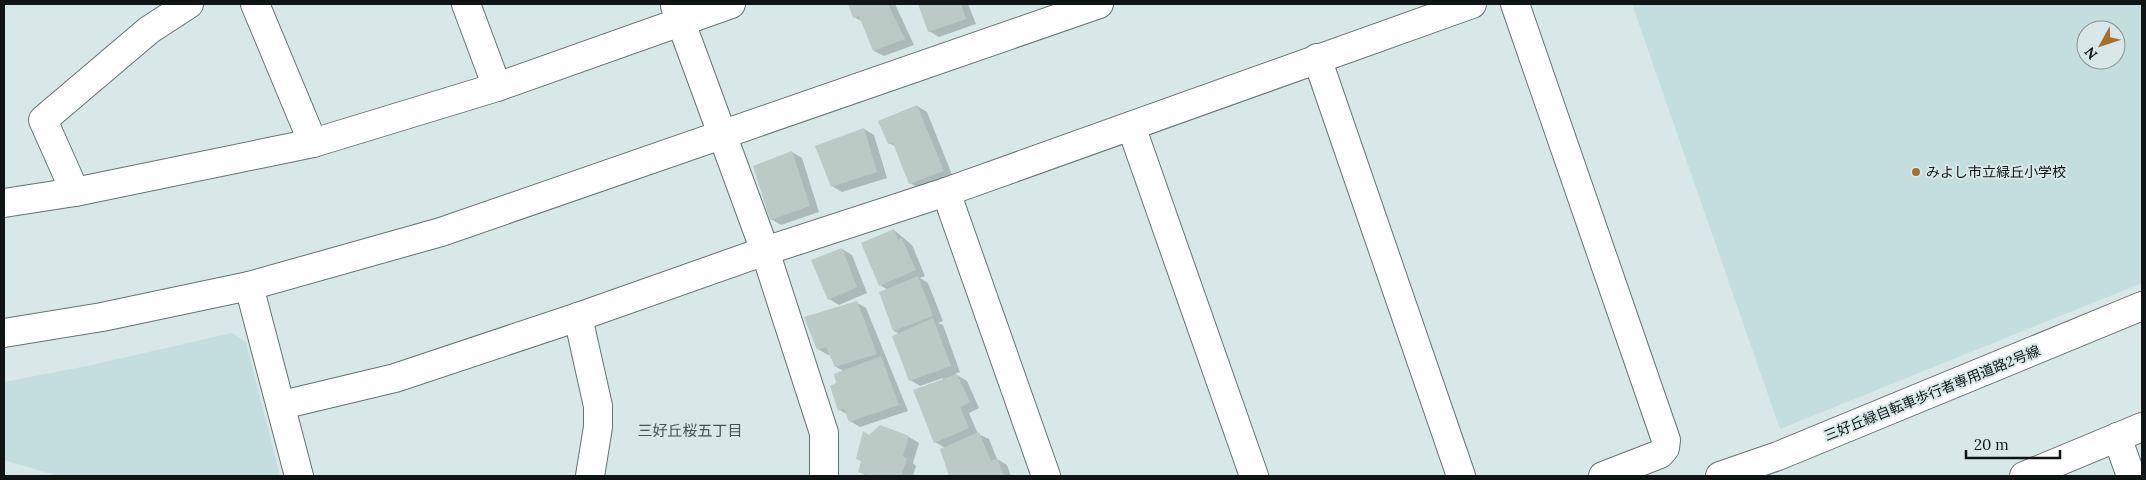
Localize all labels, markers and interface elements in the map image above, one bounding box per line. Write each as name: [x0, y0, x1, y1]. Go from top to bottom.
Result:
north arrow: [2076, 20, 2126, 70]
text: N: [2081, 43, 2101, 63]
place label: みよし市立緑丘小学校: [1926, 163, 2066, 181]
marker: みよし市立緑丘小学校: [1910, 166, 1922, 178]
street label: 三好丘緑自転車歩行者専用道路2号線: [1821, 341, 2043, 445]
district label: 三好丘桜五丁目: [637, 421, 743, 440]
scale bar: [1966, 428, 2060, 460]
text: 20 m: [1974, 435, 2009, 454]

